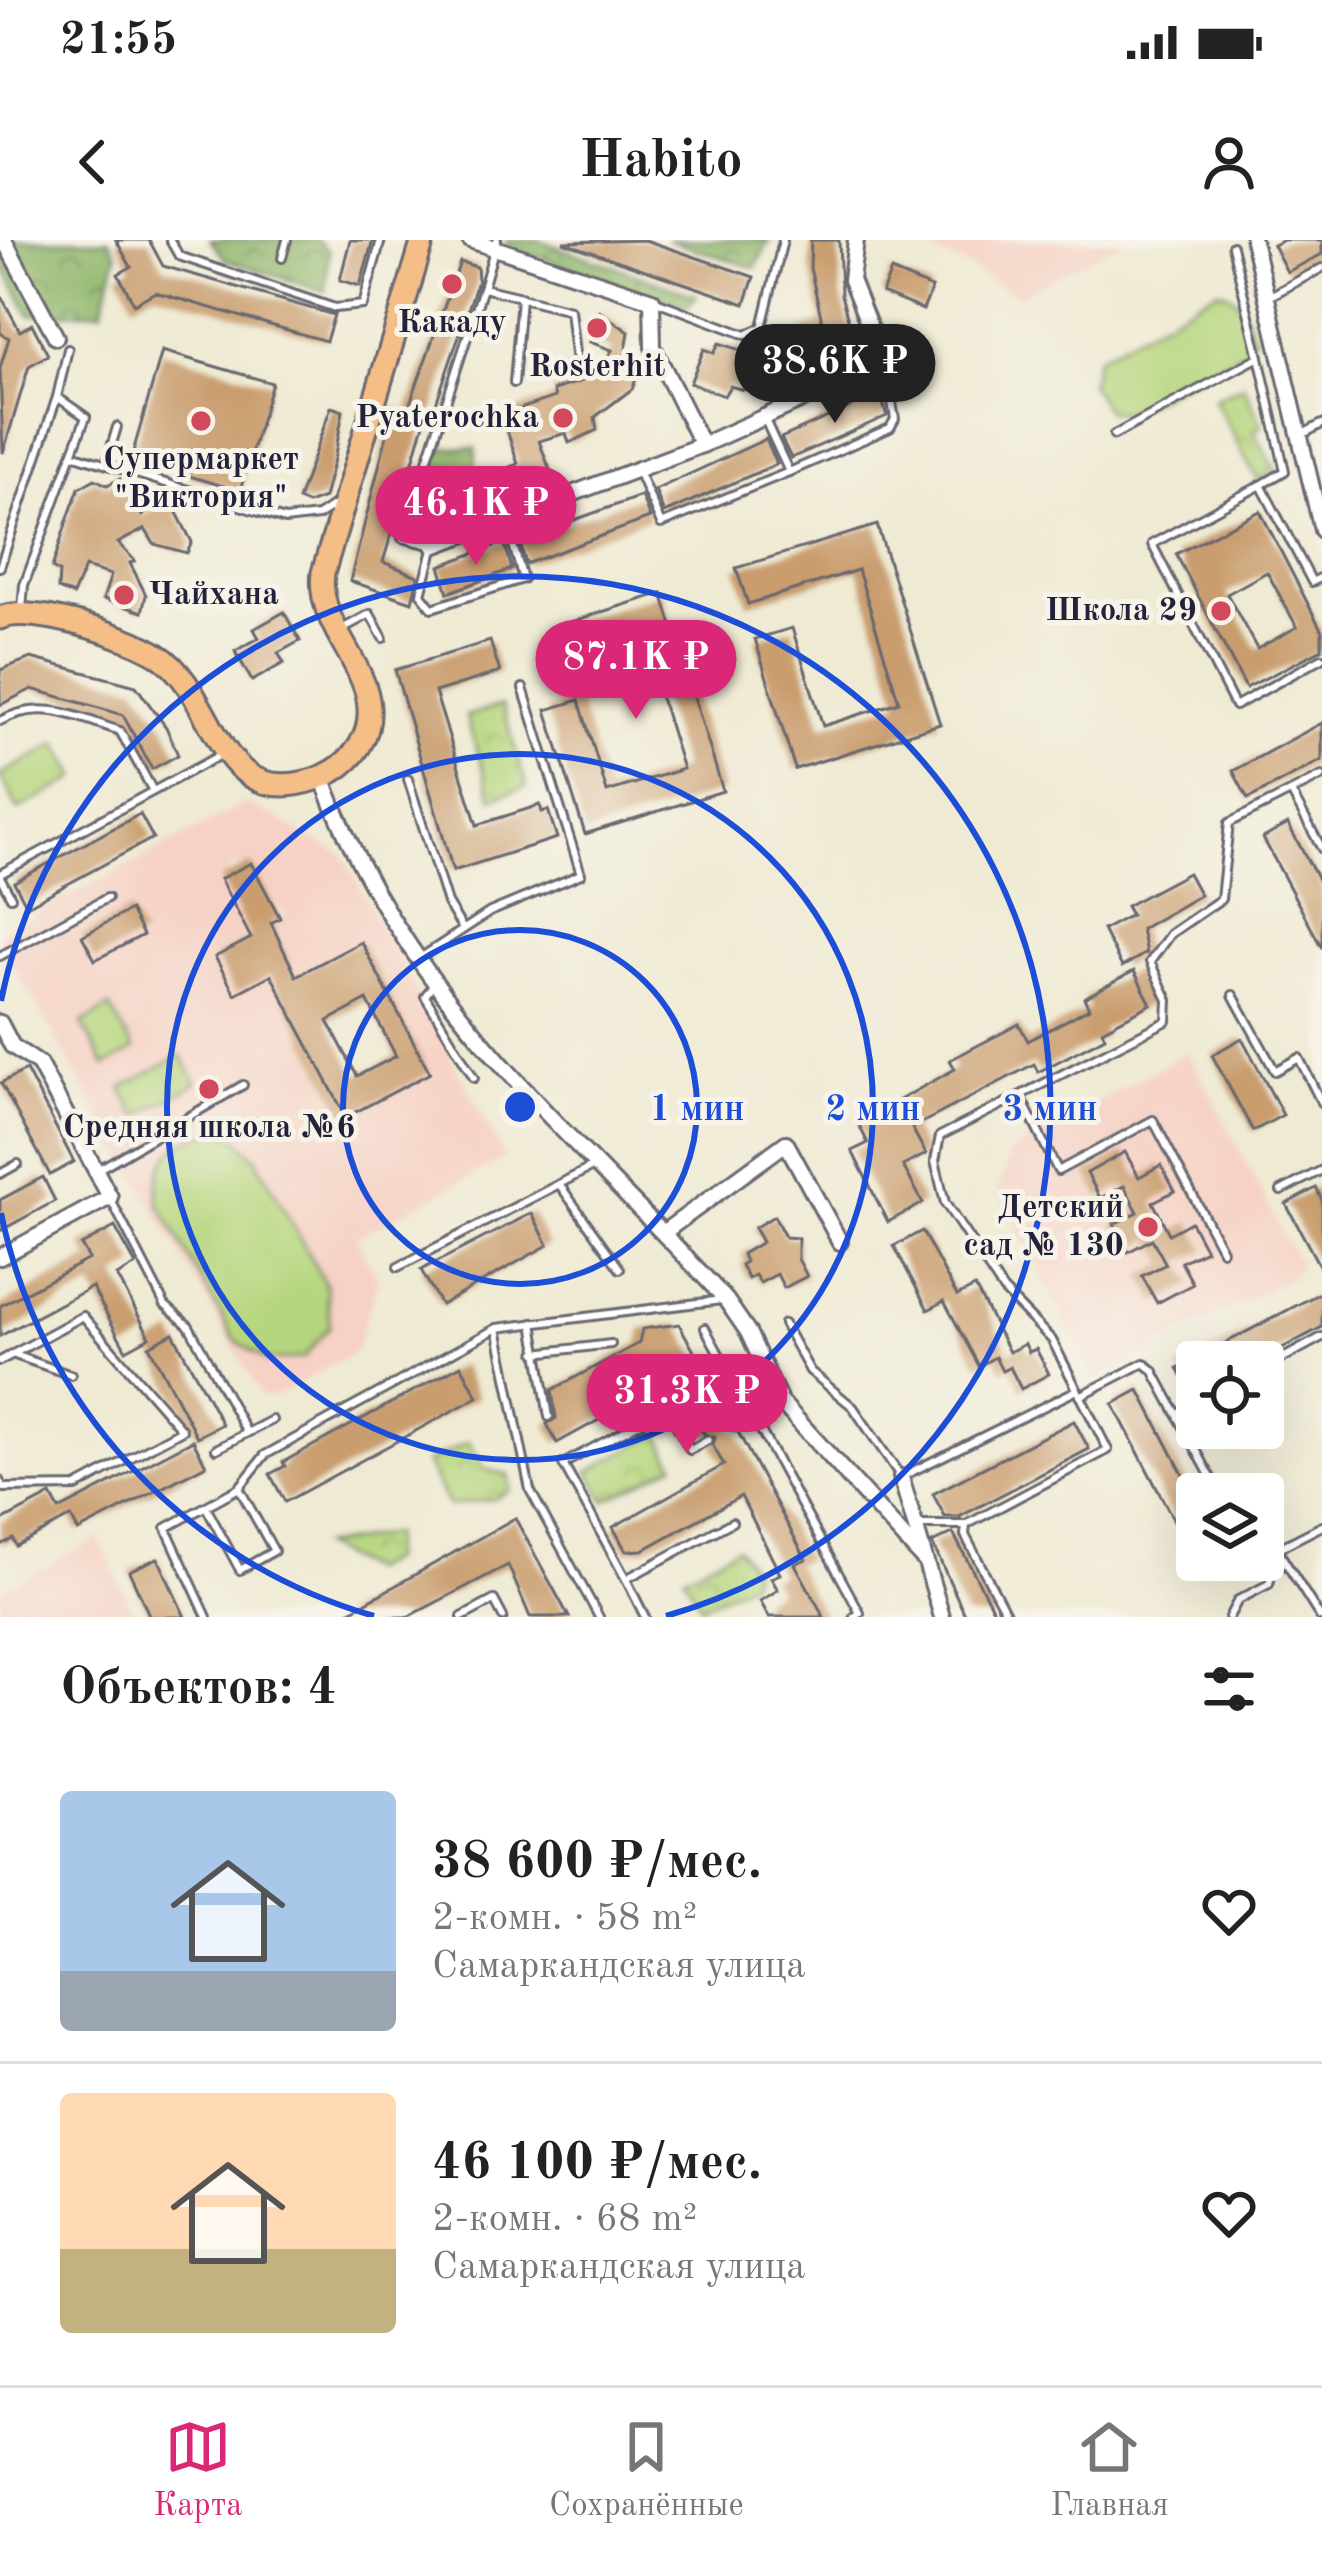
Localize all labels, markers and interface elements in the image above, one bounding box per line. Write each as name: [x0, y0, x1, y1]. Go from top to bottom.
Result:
text: 21:55: [60, 19, 177, 64]
icon: back: [60, 129, 126, 195]
icon: person: [1196, 129, 1262, 195]
text: Habito: [579, 135, 743, 189]
marker: Какаду: [439, 271, 465, 297]
place label: Какаду: [397, 307, 507, 340]
marker: Rosterhit: [584, 315, 610, 341]
pin: 38.6K ₽: [724, 324, 946, 426]
text: 38.6K ₽: [761, 343, 909, 382]
place label: Rosterhit: [528, 351, 666, 384]
place label: Pyaterochka: [355, 402, 539, 435]
marker: Pyaterochka: [550, 405, 576, 431]
marker: Супермаркет "Виктория": [188, 408, 214, 434]
place label: Супермаркет "Виктория": [103, 444, 299, 515]
pin: 46.1K ₽: [365, 466, 587, 568]
text: 46.1K ₽: [402, 485, 550, 524]
place label: Чайхана: [148, 579, 279, 612]
marker: Чайхана: [111, 582, 137, 608]
place label: Школа 29: [1045, 595, 1197, 628]
marker: Школа 29: [1208, 598, 1234, 624]
pin: 87.1K ₽: [525, 620, 747, 722]
text: 87.1K ₽: [562, 639, 710, 678]
marker: Средняя школа №6: [196, 1076, 222, 1102]
centre of rings: [499, 1086, 541, 1128]
text: 1 мин: [649, 1093, 745, 1129]
text: 2 мин: [825, 1093, 921, 1129]
text: 3 мин: [1002, 1093, 1098, 1129]
place label: Средняя школа №6: [63, 1112, 355, 1145]
place label: Детский сад № 130: [964, 1192, 1124, 1263]
marker: Детский сад № 130: [1135, 1214, 1161, 1240]
map controls: [1176, 1341, 1284, 1581]
button: locate: [1176, 1341, 1284, 1449]
pin: 31.3K ₽: [576, 1354, 798, 1456]
text: 31.3K ₽: [613, 1373, 761, 1412]
button: layers: [1176, 1473, 1284, 1581]
icon: filters: [1196, 1656, 1262, 1722]
text: Объектов: 4: [60, 1664, 337, 1715]
text: 38 600 ₽/мес.: [432, 1838, 762, 1889]
icon: home: [156, 1839, 300, 1983]
icon: heart: [1196, 1878, 1262, 1944]
text: 2-комн. · 58 m²: [432, 1899, 697, 1938]
text: Самаркандская улица: [432, 1947, 805, 1986]
text: 46 100 ₽/мес.: [432, 2139, 762, 2190]
icon: home: [156, 2141, 300, 2285]
icon: heart: [1196, 2180, 1262, 2246]
text: 2-комн. · 68 m²: [432, 2200, 697, 2239]
text: Самаркандская улица: [432, 2248, 805, 2287]
tab: Карта: [153, 2414, 243, 2527]
tab: Сохранённые: [549, 2414, 744, 2527]
tab: Главная: [1050, 2414, 1169, 2527]

